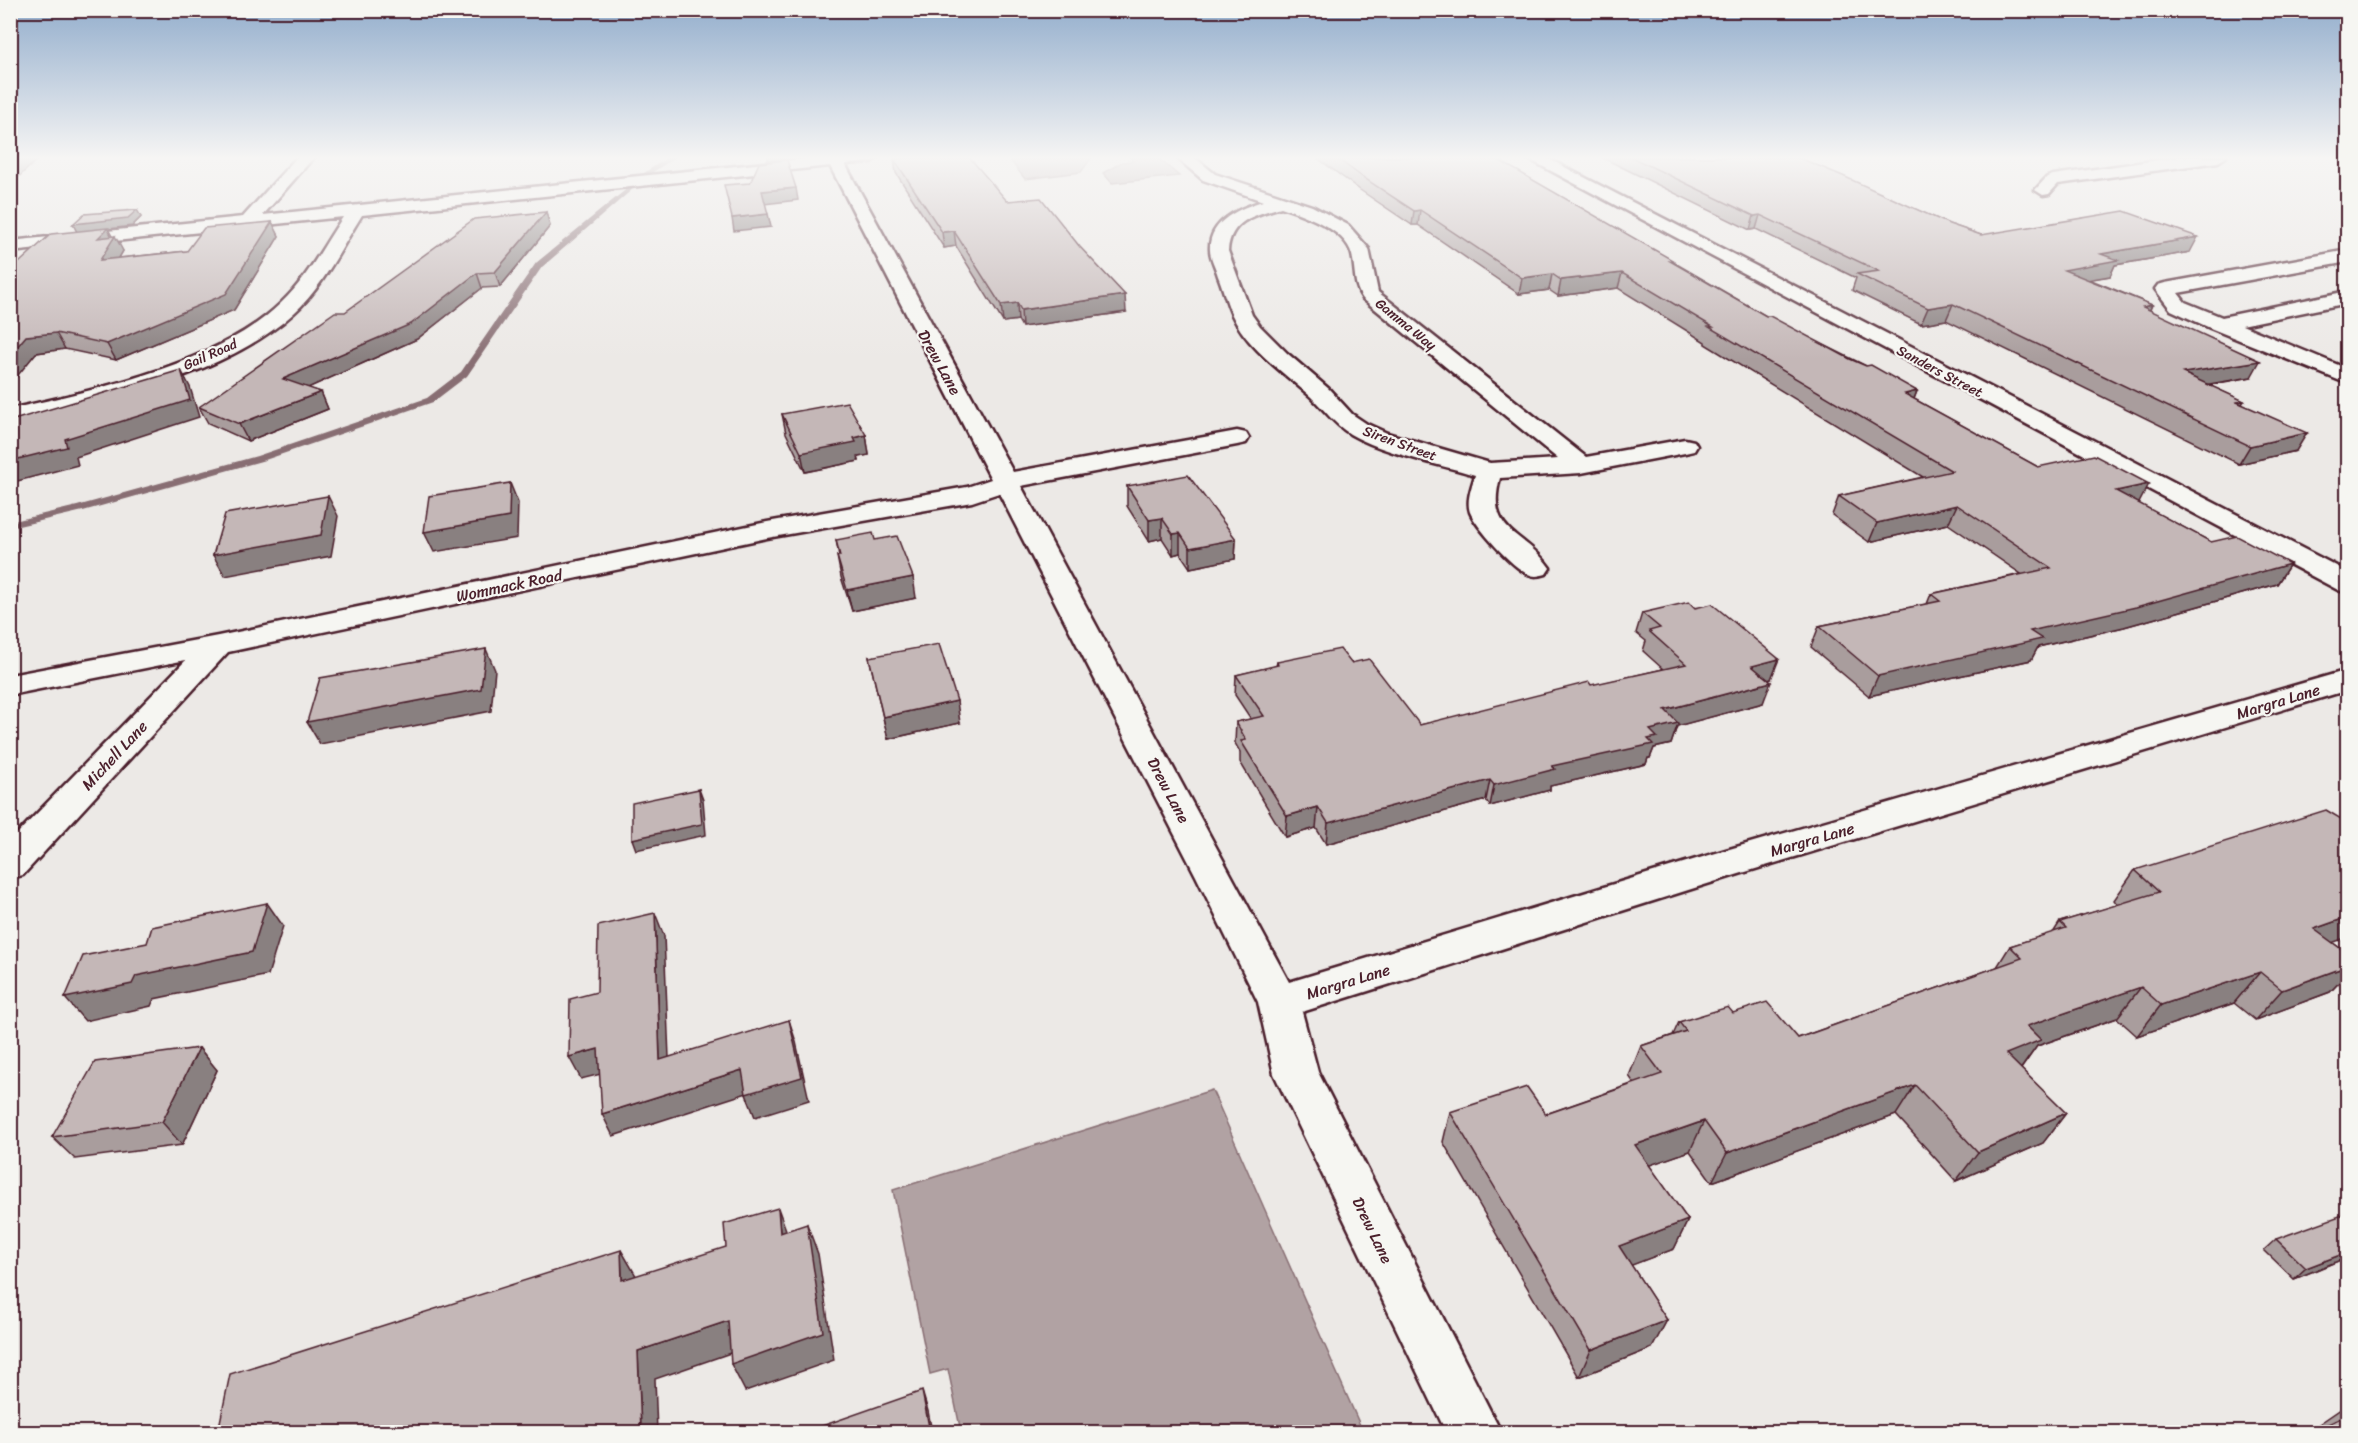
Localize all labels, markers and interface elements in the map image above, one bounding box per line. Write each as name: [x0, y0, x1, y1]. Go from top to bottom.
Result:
street label: Gamma Way: [1369, 292, 1443, 358]
street label: Drew Lane: [910, 324, 970, 401]
street label: Gail Road: [179, 331, 243, 377]
street label: Sanders Street: [1892, 338, 1988, 405]
street label: Siren Street: [1359, 419, 1440, 468]
street label: Wommack Road: [453, 560, 566, 611]
street label: Margra Lane: [2232, 675, 2324, 728]
street label: Michell Lane: [74, 713, 155, 797]
street label: Drew Lane: [1139, 752, 1198, 829]
street label: Margra Lane: [1766, 814, 1858, 865]
street label: Margra Lane: [1302, 955, 1394, 1008]
street label: Drew Lane: [1344, 1192, 1401, 1269]

